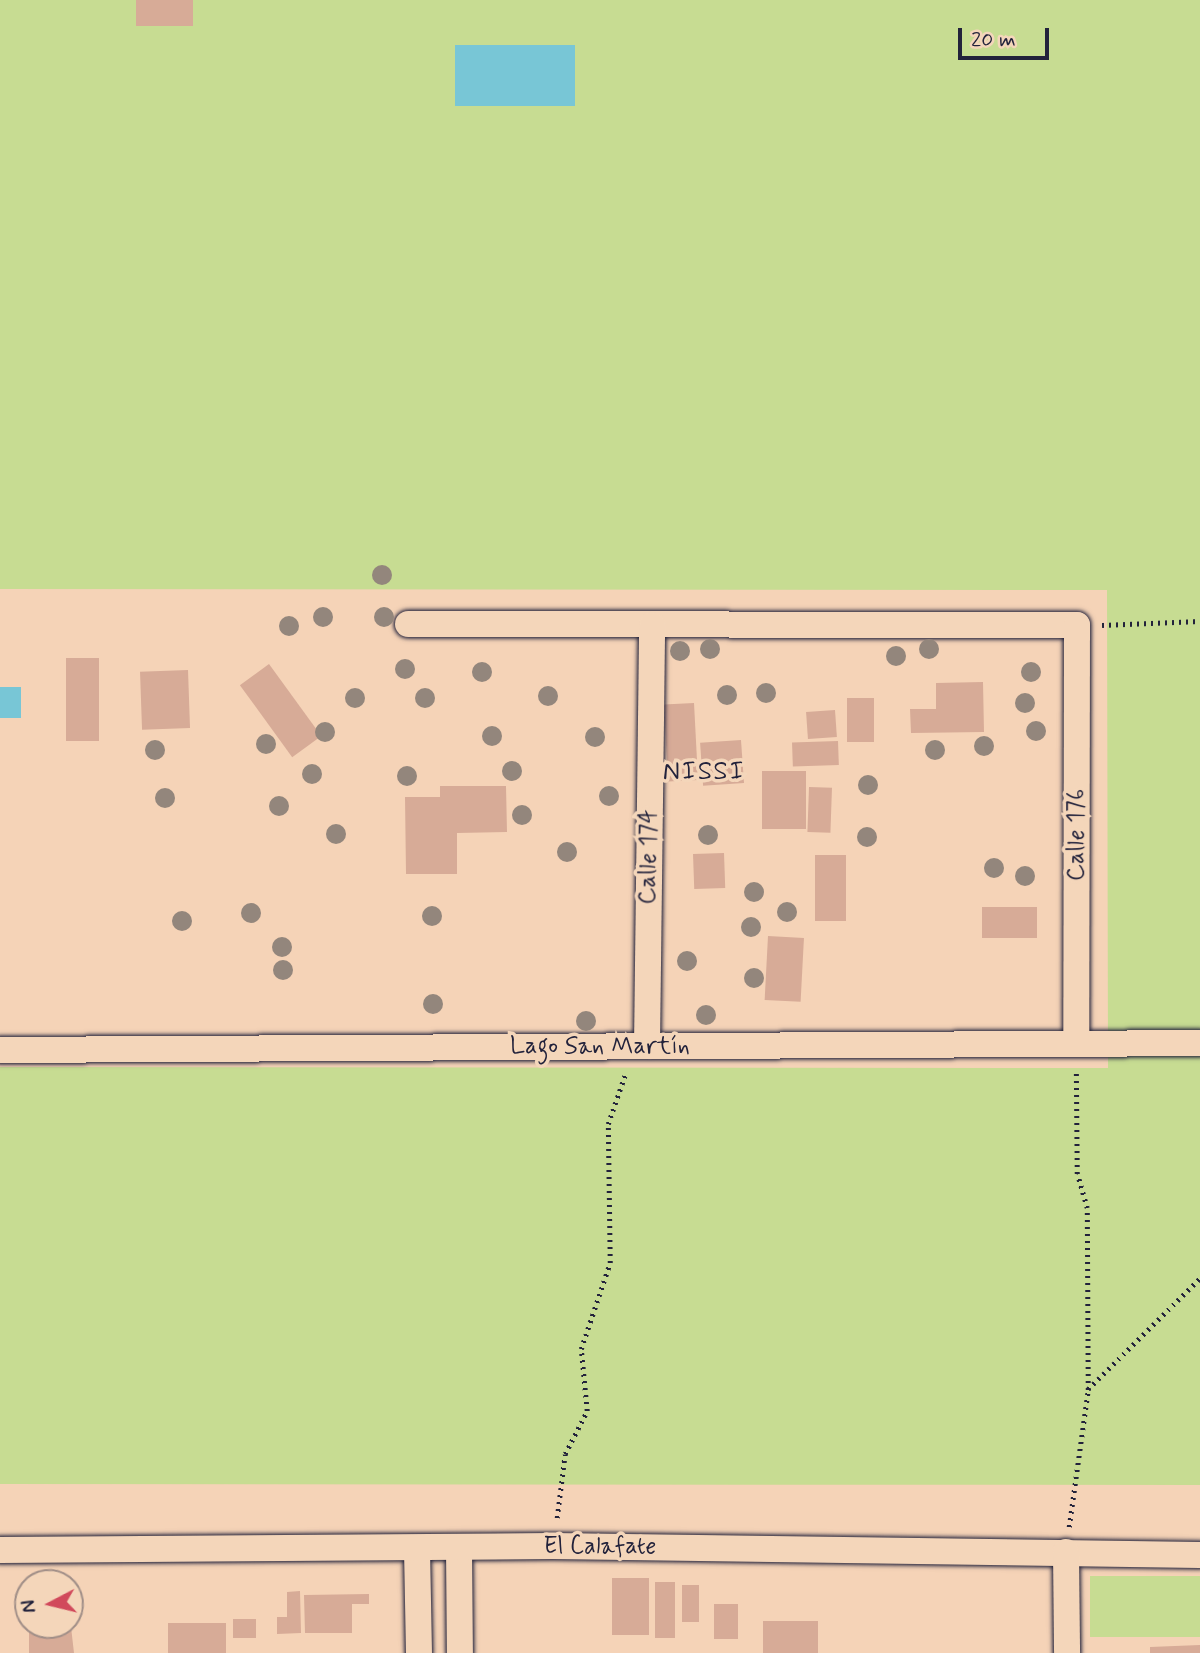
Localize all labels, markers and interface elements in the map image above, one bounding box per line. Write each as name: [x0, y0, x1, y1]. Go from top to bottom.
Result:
scale bar: [962, 14, 1053, 58]
text: 20 m: [971, 26, 1016, 54]
district label: NISSI: [663, 757, 745, 789]
street label: Calle 176: [1063, 789, 1091, 881]
street label: Calle 174: [634, 809, 664, 905]
street label: Lago San Martín: [513, 1033, 687, 1061]
street label: El Calafate: [539, 1533, 661, 1561]
north arrow: [14, 1569, 84, 1639]
text: N: [16, 1599, 43, 1614]

